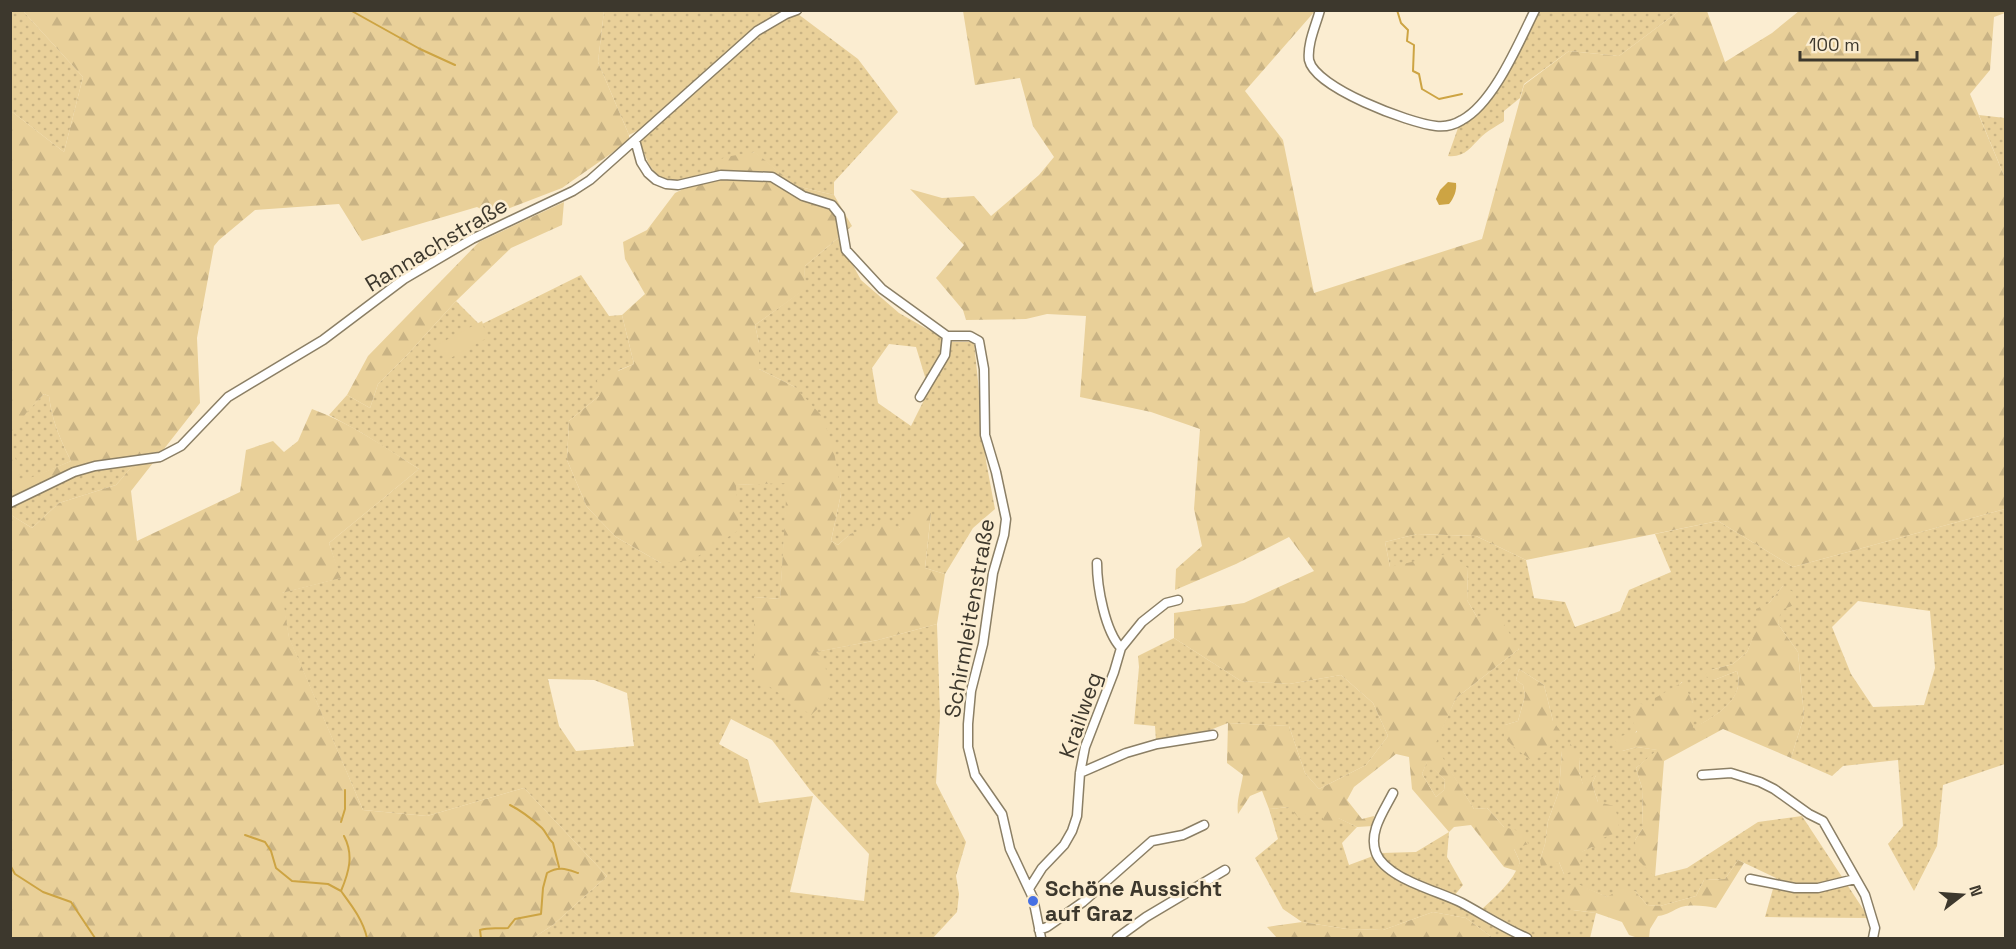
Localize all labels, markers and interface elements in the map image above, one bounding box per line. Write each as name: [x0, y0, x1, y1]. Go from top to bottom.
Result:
scale bar: [1800, 24, 1917, 62]
text: 100 m: [1809, 33, 1860, 56]
street label: Rannachstraße: [360, 190, 512, 298]
street label: Schirmleitenstraße: [938, 516, 1000, 720]
street label: Krailweg: [1052, 668, 1108, 762]
north arrow: [1932, 865, 1992, 925]
place label: Schöne Aussicht auf Graz: [1045, 874, 1222, 927]
text: N: [1964, 883, 1987, 899]
marker: Schöne Aussicht auf Graz: [1026, 894, 1040, 908]

